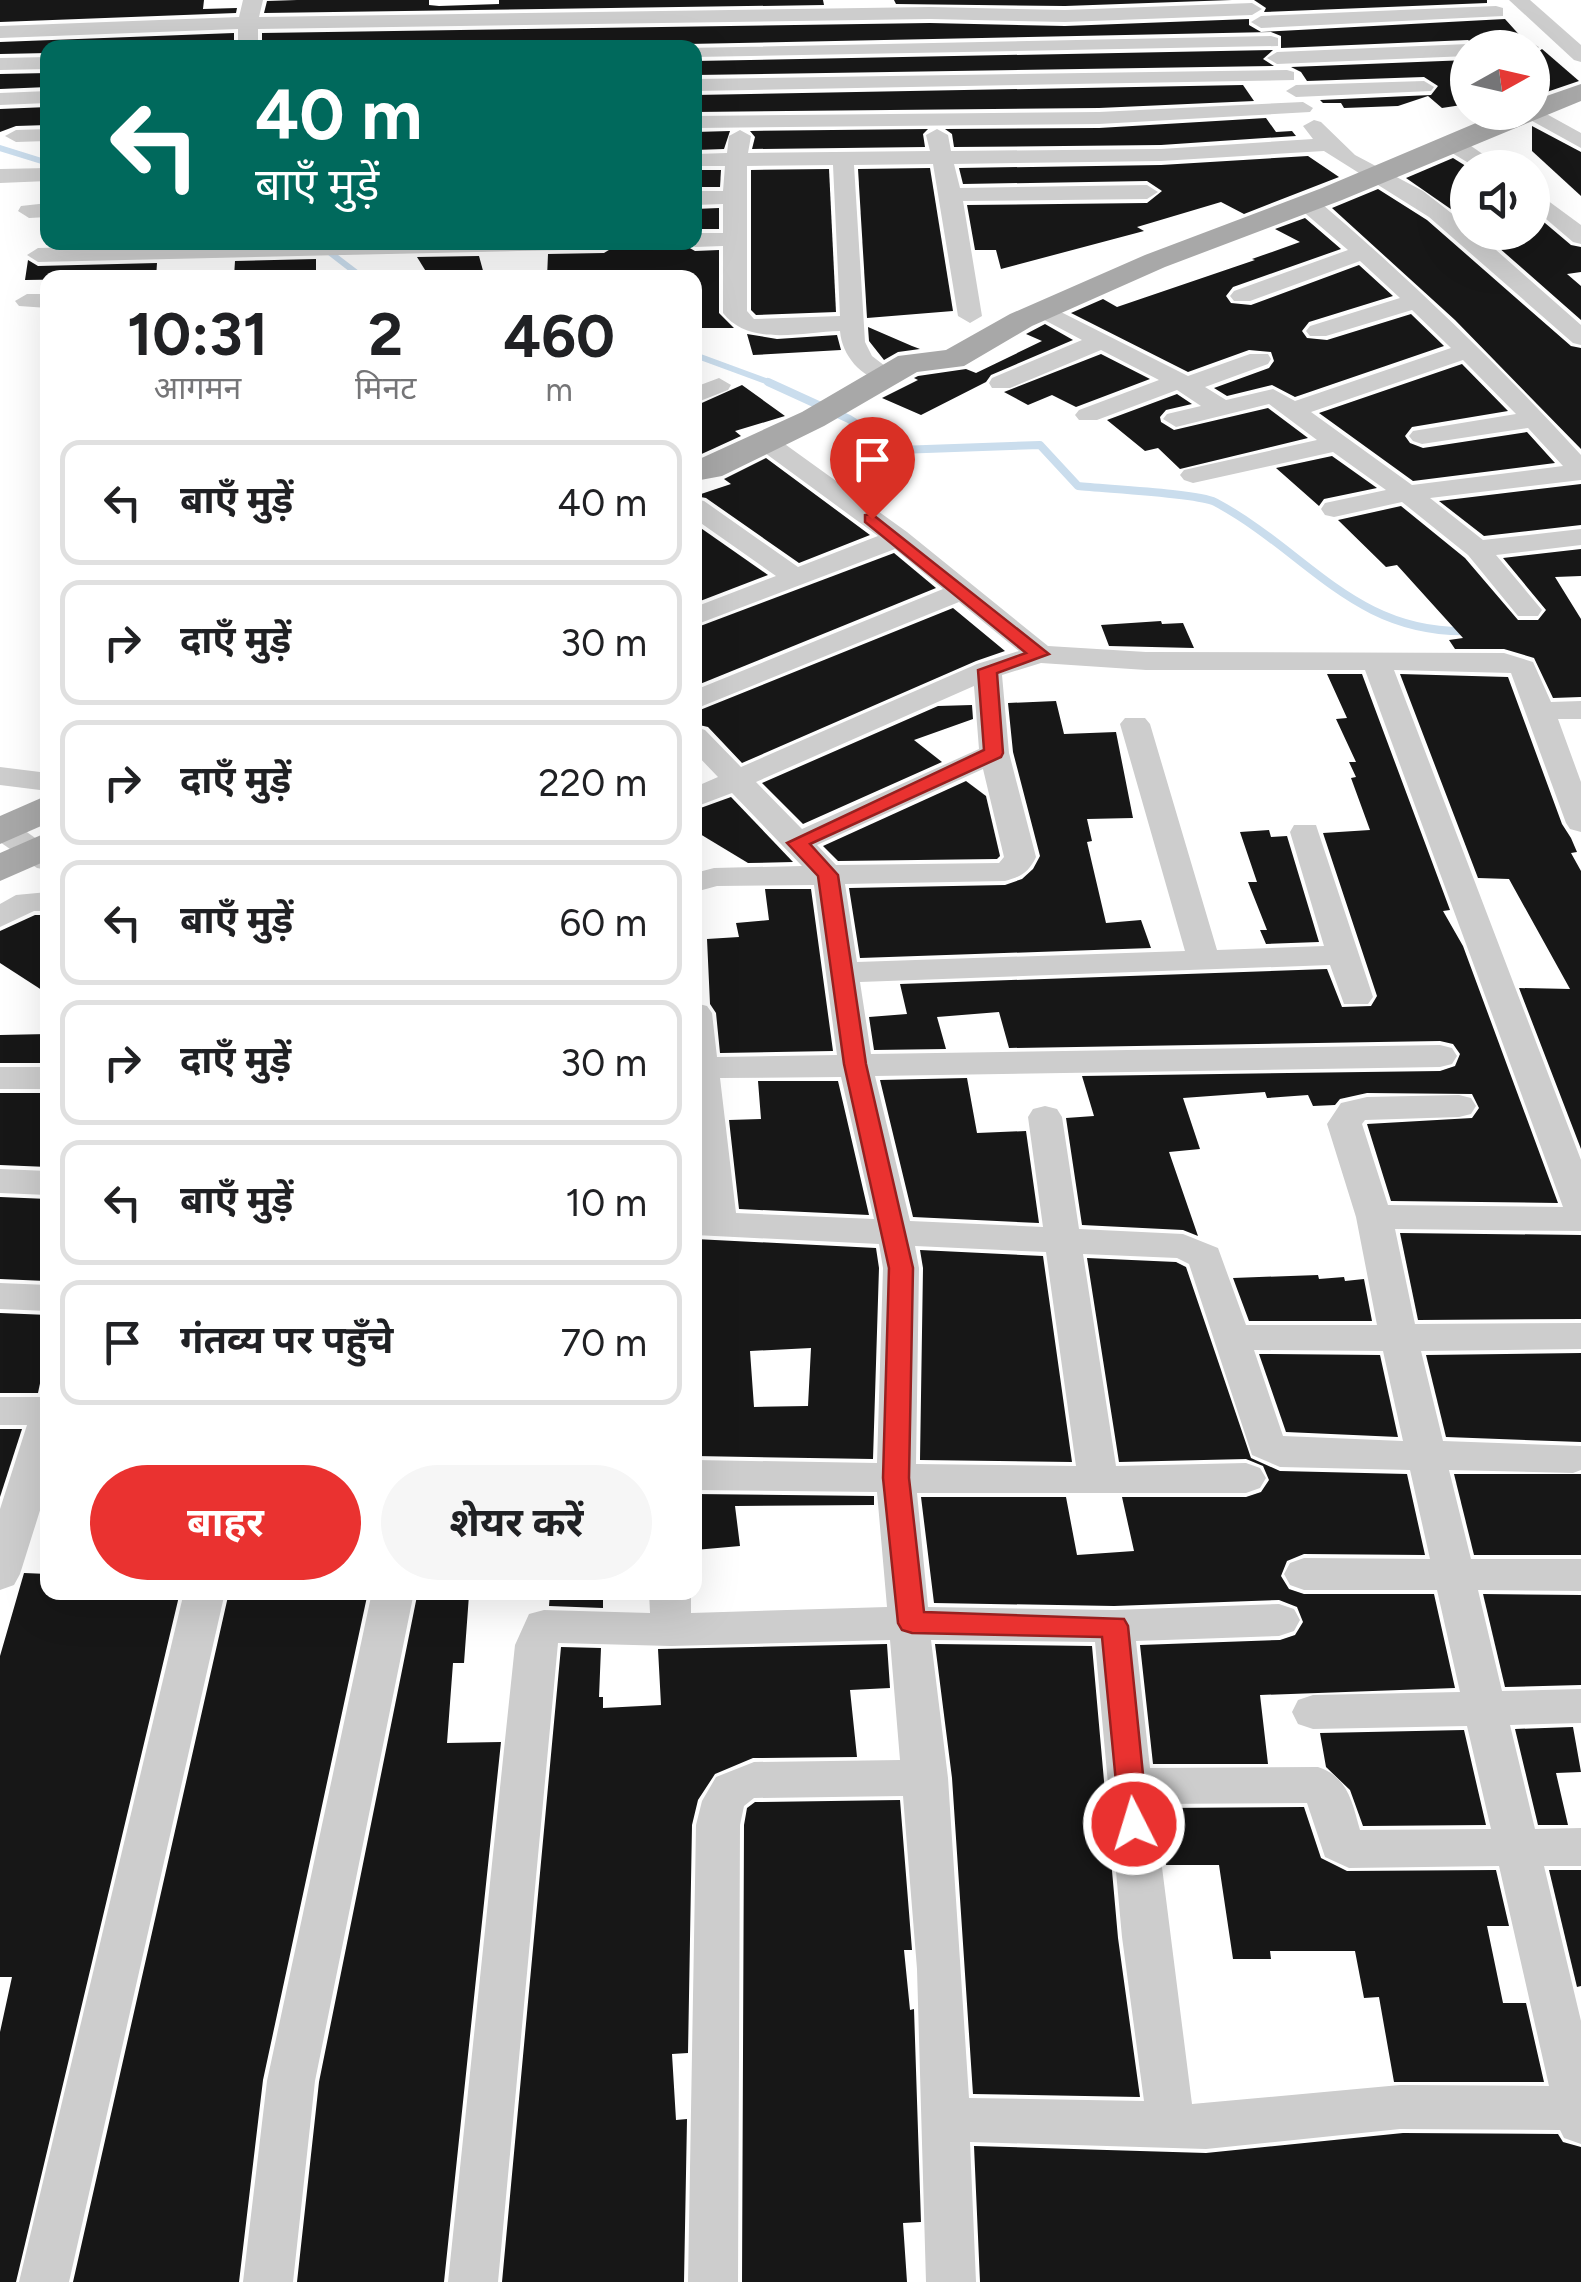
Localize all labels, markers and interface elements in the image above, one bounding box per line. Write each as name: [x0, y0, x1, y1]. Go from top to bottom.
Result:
north arrow: [1450, 30, 1550, 130]
map controls: [1450, 30, 1550, 250]
text: 40 m: [255, 72, 422, 157]
icon: left: [90, 80, 220, 210]
button: sound: [1450, 150, 1550, 250]
text: बाएँ मुड़ें: [255, 157, 379, 211]
text: 10:31: [127, 298, 268, 370]
text: 2: [368, 298, 403, 370]
text: 460: [503, 300, 615, 372]
text: आगमन: [154, 369, 241, 407]
text: मिनट: [355, 369, 416, 407]
text: m: [546, 371, 573, 409]
pin: [830, 417, 915, 520]
icon: arrive: [845, 432, 900, 487]
icon: left: [95, 475, 150, 530]
text: बाएँ मुड़ें: [180, 477, 293, 523]
text: 40 m: [557, 480, 647, 526]
icon: right: [95, 615, 150, 670]
text: दाएँ मुड़ें: [180, 617, 291, 663]
text: 30 m: [560, 620, 647, 666]
icon: right: [95, 755, 150, 810]
text: दाएँ मुड़ें: [180, 757, 291, 803]
text: 220 m: [538, 760, 647, 806]
icon: left: [95, 895, 150, 950]
text: बाएँ मुड़ें: [180, 897, 293, 943]
text: 60 m: [559, 900, 647, 946]
icon: right: [95, 1035, 150, 1090]
text: दाएँ मुड़ें: [180, 1037, 291, 1083]
text: 30 m: [560, 1040, 647, 1086]
icon: left: [95, 1175, 150, 1230]
text: बाएँ मुड़ें: [180, 1177, 293, 1223]
text: 10 m: [565, 1180, 647, 1226]
icon: arrive: [95, 1315, 150, 1370]
text: गंतव्य पर पहुँचे: [180, 1317, 393, 1363]
text: 70 m: [561, 1320, 647, 1366]
button: बाहर: [90, 1465, 361, 1580]
button: शेयर करें: [381, 1465, 652, 1580]
position arrow: [1082, 1772, 1186, 1876]

